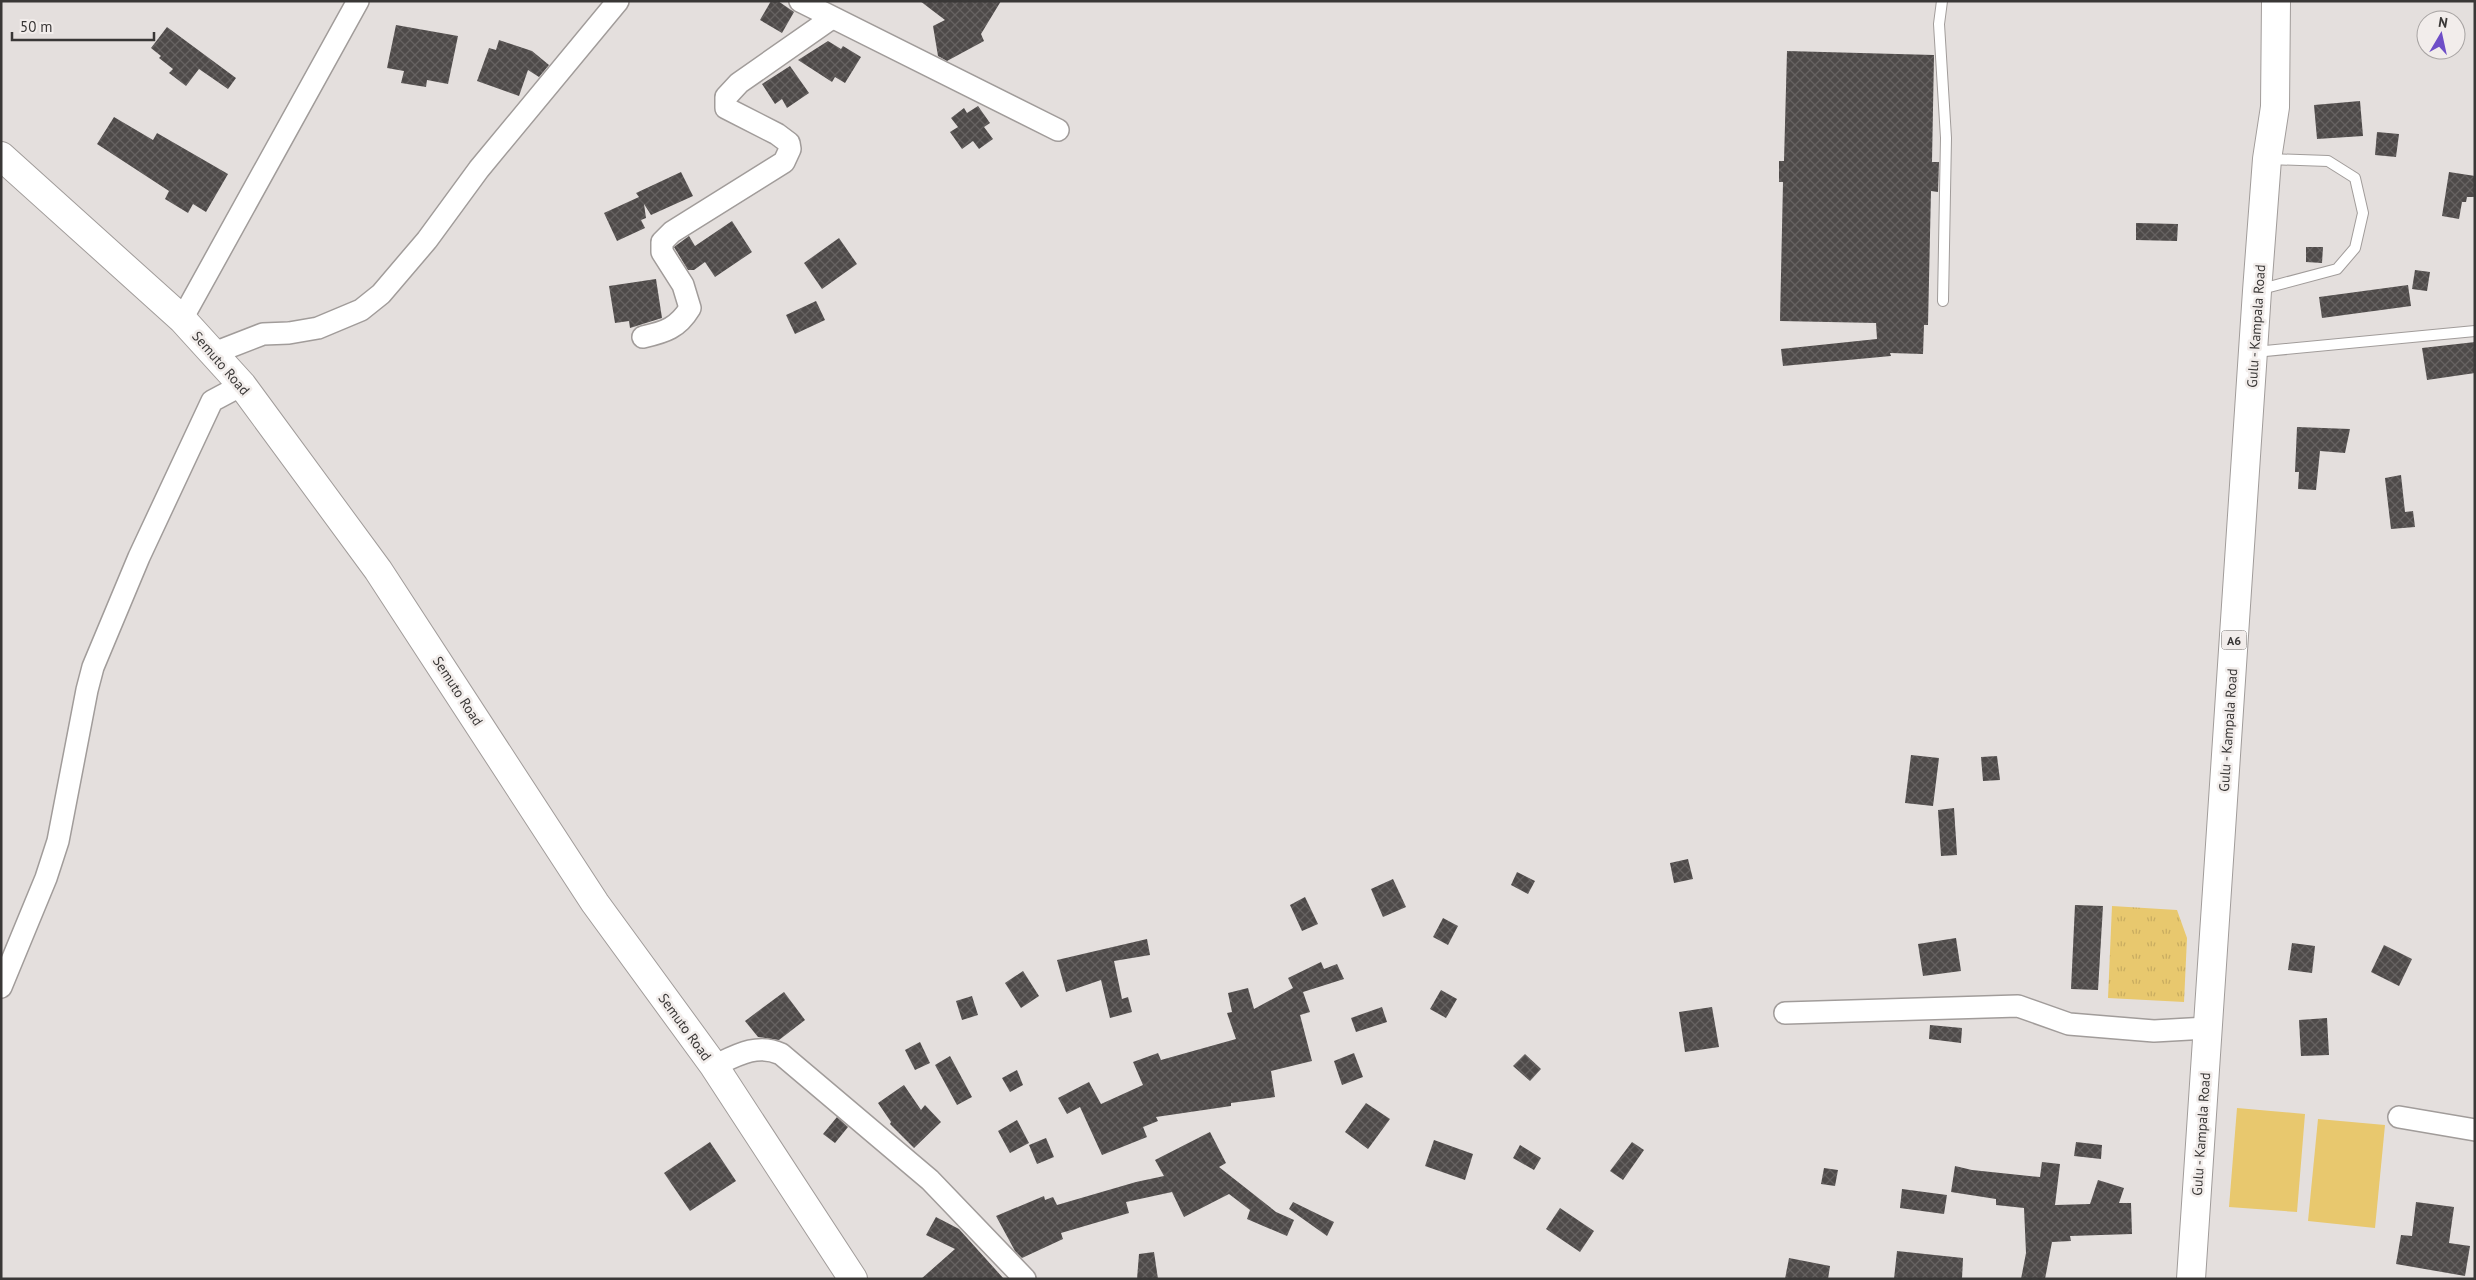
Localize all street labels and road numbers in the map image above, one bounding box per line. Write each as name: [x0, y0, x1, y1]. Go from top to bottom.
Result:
street label: Gulu - Kampala Road: [2243, 264, 2269, 388]
street label: Semuto Road: [188, 327, 254, 399]
road number: A6: [2222, 630, 2246, 650]
street label: Semuto Road: [429, 653, 487, 729]
street label: Gulu - Kampala Road: [2215, 668, 2241, 792]
street label: Semuto Road: [655, 990, 715, 1064]
street label: Gulu - Kampala Road: [2188, 1072, 2214, 1196]

